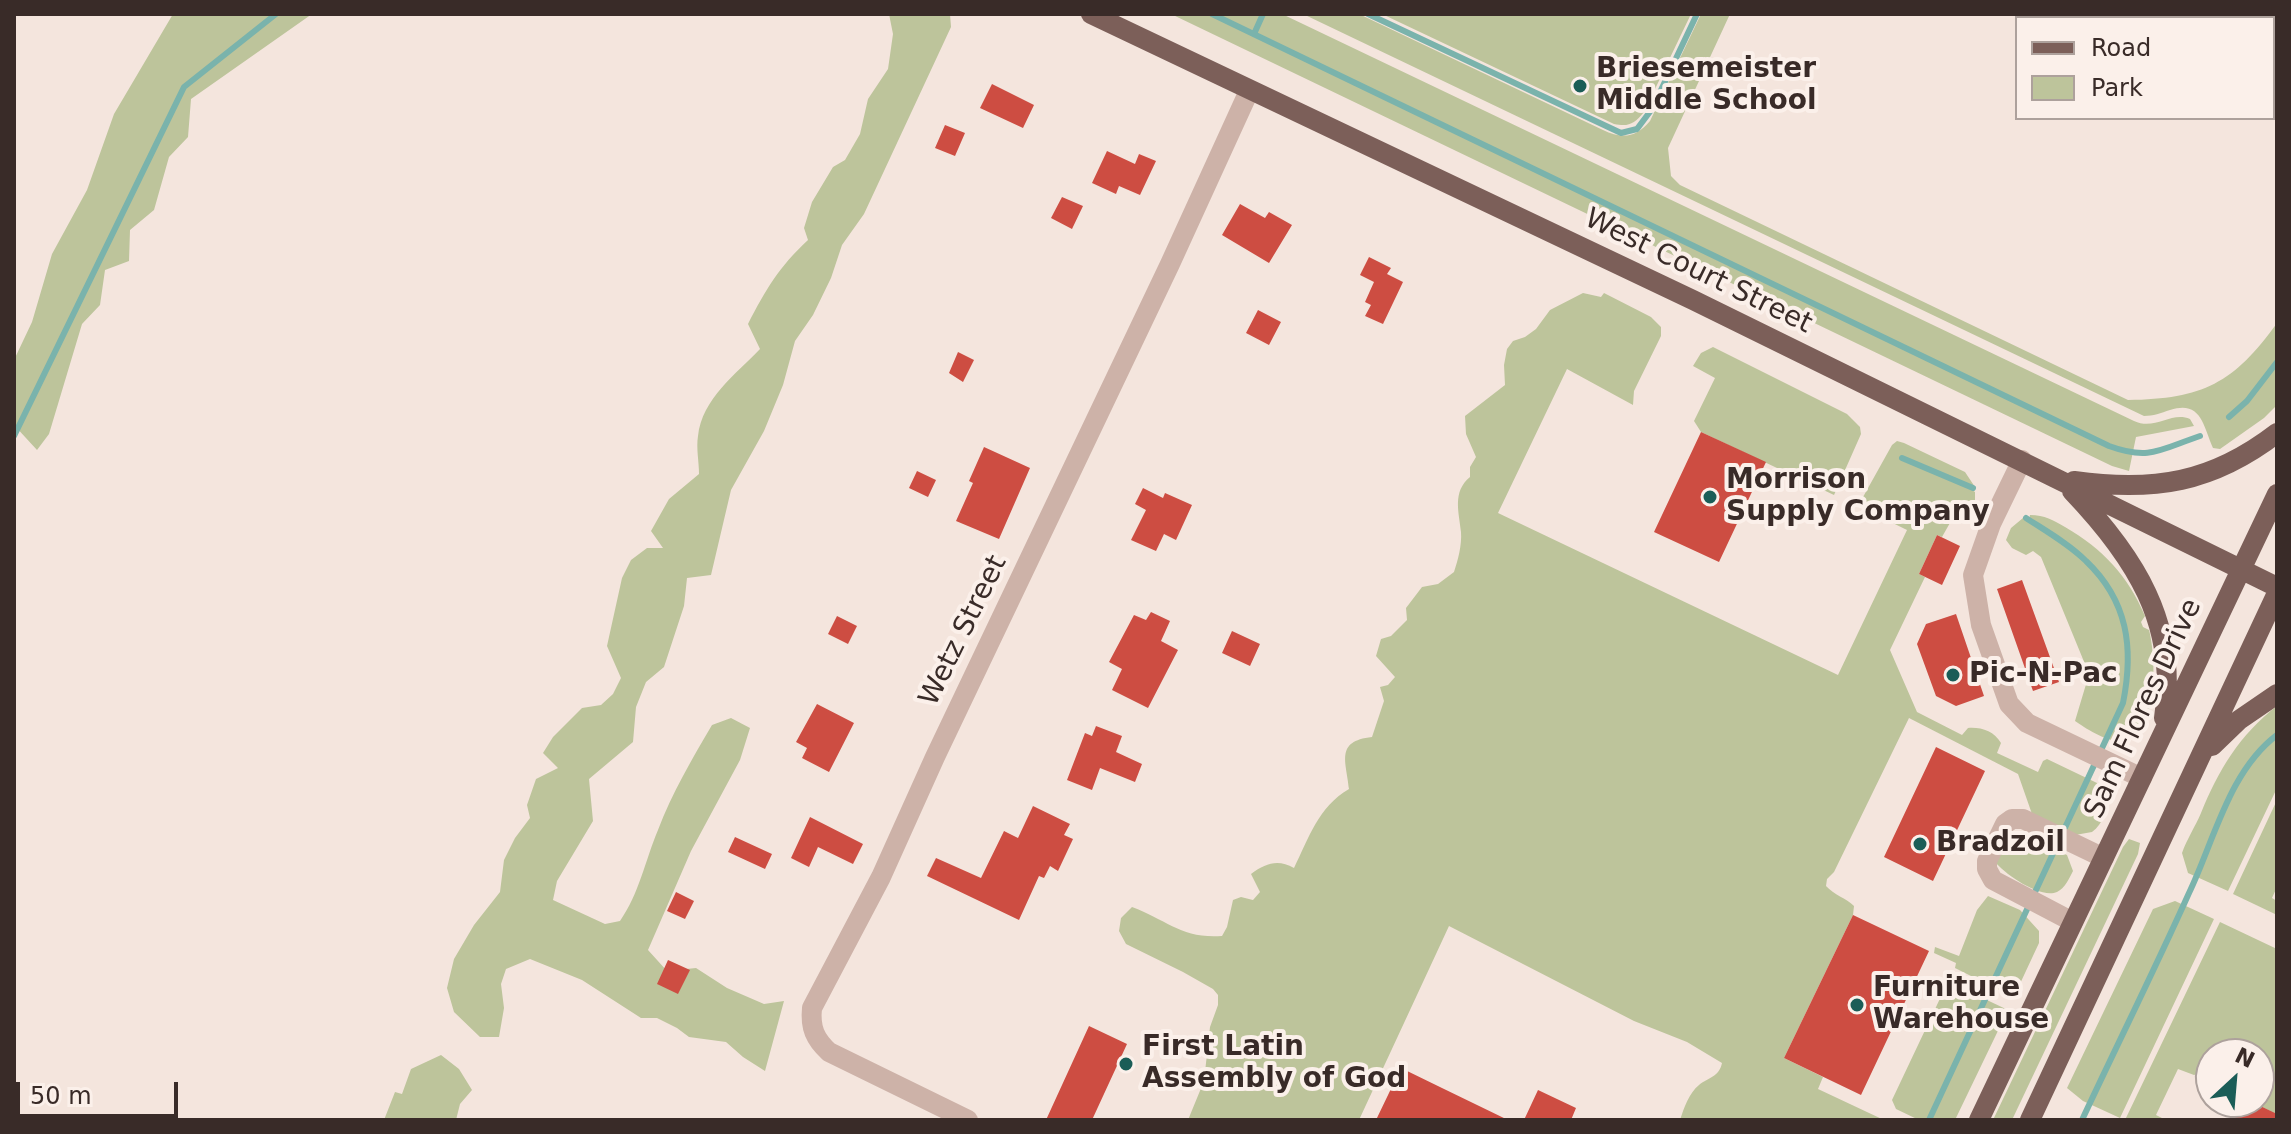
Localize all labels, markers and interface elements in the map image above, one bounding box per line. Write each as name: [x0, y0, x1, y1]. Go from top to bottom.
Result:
legend: [2015, 16, 2275, 120]
text: Road: [2091, 34, 2151, 62]
place label: Briesemeister Middle School: [1596, 53, 1817, 119]
text: Park: [2091, 74, 2143, 102]
marker: Briesemeister Middle School: [1571, 77, 1589, 95]
street label: West Court Street: [1579, 202, 1817, 342]
place label: Morrison Supply Company: [1726, 464, 1990, 530]
marker: Morrison Supply Company: [1701, 488, 1719, 506]
street label: Wetz Street: [913, 550, 1015, 712]
street label: Sam Flores Drive: [2078, 594, 2210, 824]
place label: Pic-N-Pac: [1969, 658, 2118, 692]
marker: Pic-N-Pac: [1944, 666, 1962, 684]
place label: Bradzoil: [1936, 827, 2065, 861]
marker: Bradzoil: [1911, 835, 1929, 853]
place label: Furniture Warehouse: [1873, 972, 2049, 1038]
marker: Furniture Warehouse: [1848, 996, 1866, 1014]
place label: First Latin Assembly of God: [1142, 1031, 1406, 1097]
north arrow: [2195, 1038, 2275, 1118]
text: N: [2231, 1043, 2259, 1073]
marker: First Latin Assembly of God: [1117, 1055, 1135, 1073]
scale bar: [20, 1066, 182, 1116]
text: 50 m: [30, 1082, 92, 1110]

